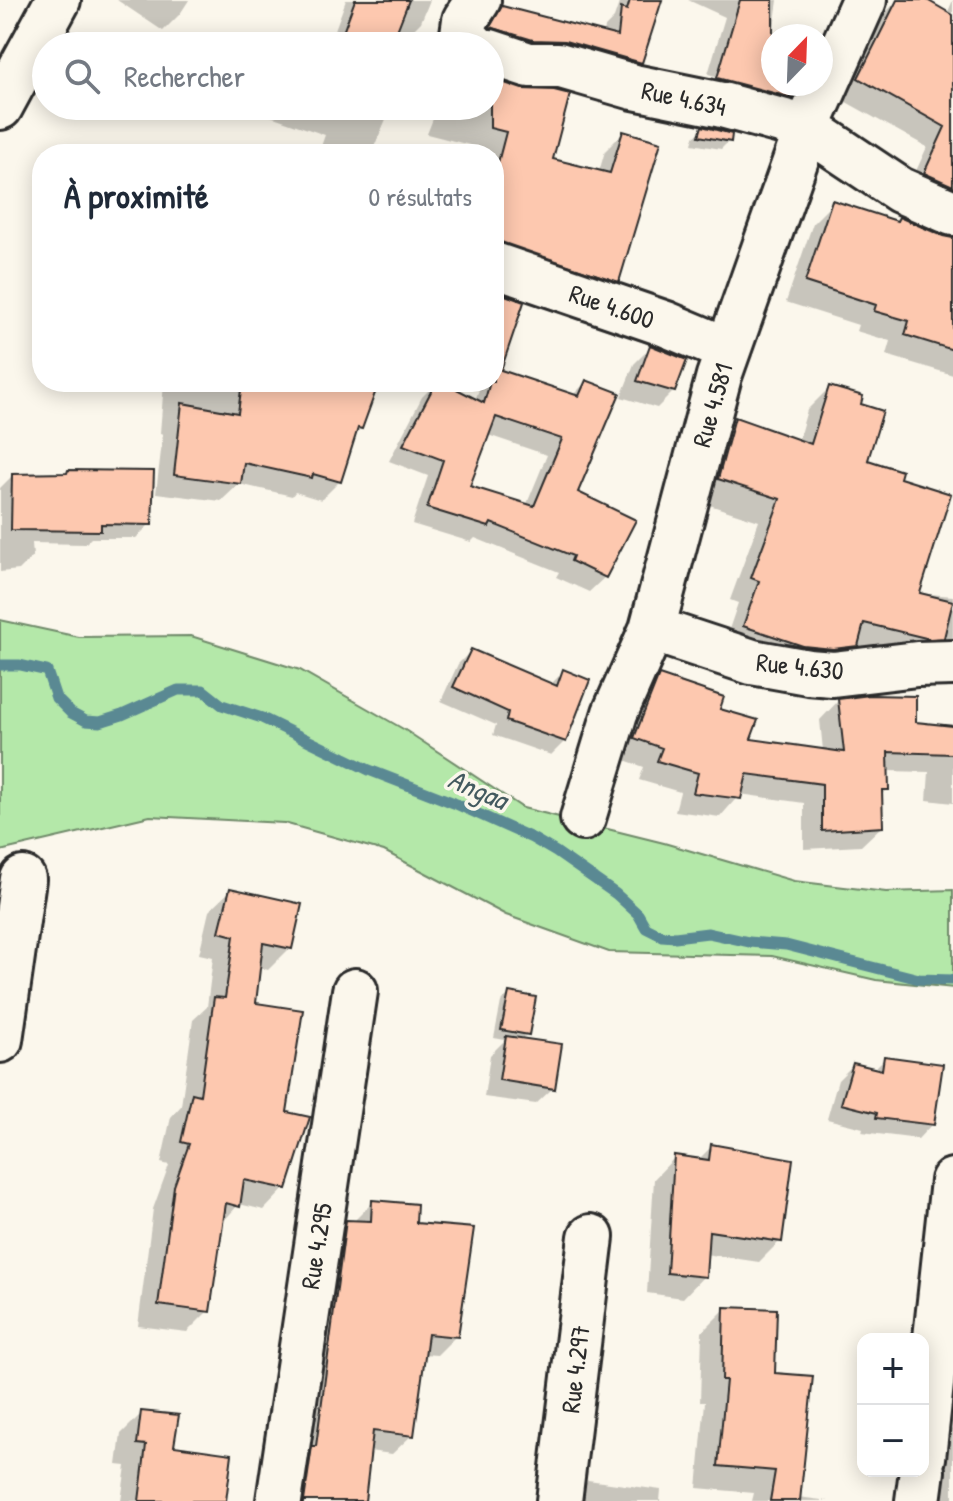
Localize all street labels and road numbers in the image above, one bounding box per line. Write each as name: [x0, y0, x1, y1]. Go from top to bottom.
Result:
street label: Rue 4.634: [638, 72, 730, 124]
street label: Rue 4.600: [565, 275, 659, 337]
street label: Rue 4.581: [683, 359, 741, 451]
street label: Rue 4.630: [755, 644, 845, 688]
street label: Rue 4.295: [292, 1201, 340, 1291]
street label: Rue 4.297: [552, 1323, 598, 1415]

